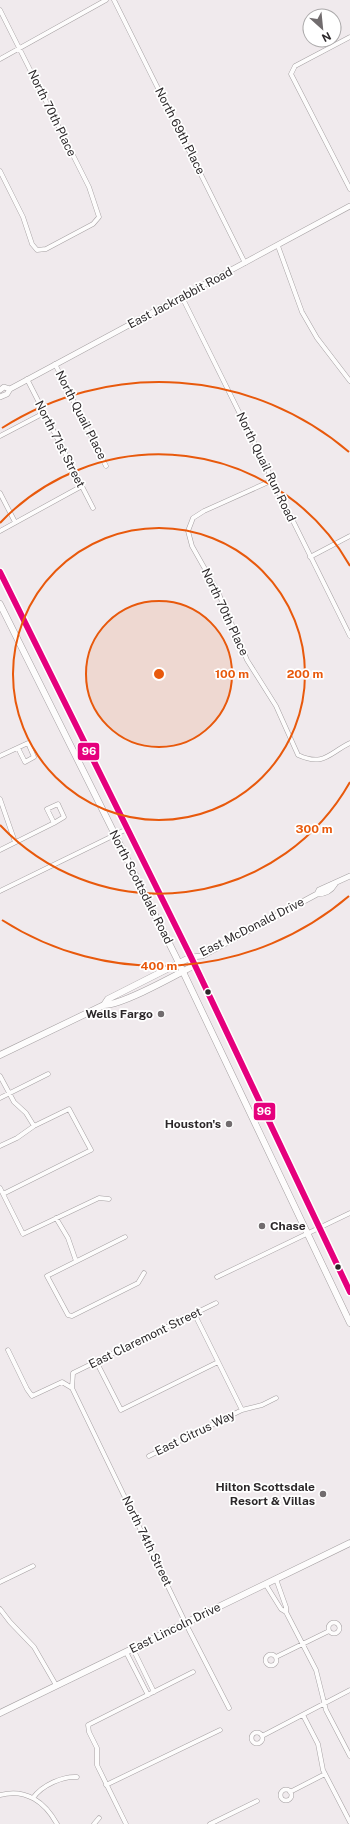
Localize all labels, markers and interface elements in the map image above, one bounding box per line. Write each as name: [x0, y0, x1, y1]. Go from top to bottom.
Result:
north arrow: [302, 8, 342, 48]
text: N: [320, 30, 333, 44]
street label: North 70th Place: [25, 67, 79, 159]
street label: North 69th Place: [152, 85, 208, 177]
street label: East Jackrabbit Road: [125, 265, 235, 331]
street label: North Quail Place: [52, 368, 110, 462]
street label: North 71st Street: [32, 398, 88, 490]
street label: North Quail Run Road: [233, 410, 299, 524]
street label: North 70th Place: [199, 566, 251, 658]
centre of rings: [152, 667, 166, 681]
text: 100 m: [215, 667, 249, 681]
text: 200 m: [287, 667, 323, 681]
line badge: 96: [77, 742, 100, 761]
text: 96: [82, 745, 96, 757]
text: 300 m: [296, 822, 333, 836]
street label: North Scottsdale Road: [106, 828, 176, 946]
street label: East McDonald Drive: [197, 895, 307, 959]
text: 400 m: [141, 959, 178, 973]
unlabelled marker: [203, 987, 213, 997]
place label: Wells Fargo: [85, 1007, 153, 1021]
marker: Wells Fargo: [156, 1009, 166, 1019]
line badge: 96: [253, 1102, 276, 1121]
text: 96: [257, 1105, 271, 1117]
place label: Houston's: [165, 1117, 221, 1131]
marker: Houston's: [224, 1119, 234, 1129]
place label: Chase: [270, 1219, 306, 1233]
marker: Chase: [257, 1221, 267, 1231]
unlabelled marker: [333, 1262, 343, 1272]
street label: East Claremont Street: [86, 1304, 204, 1371]
street label: East Citrus Way: [153, 1407, 238, 1458]
place label: Hilton Scottsdale Resort & Villas: [216, 1480, 315, 1508]
marker: Hilton Scottsdale Resort & Villas: [318, 1489, 328, 1499]
street label: North 74th Street: [119, 1494, 175, 1589]
street label: East Lincoln Drive: [127, 1600, 223, 1656]

